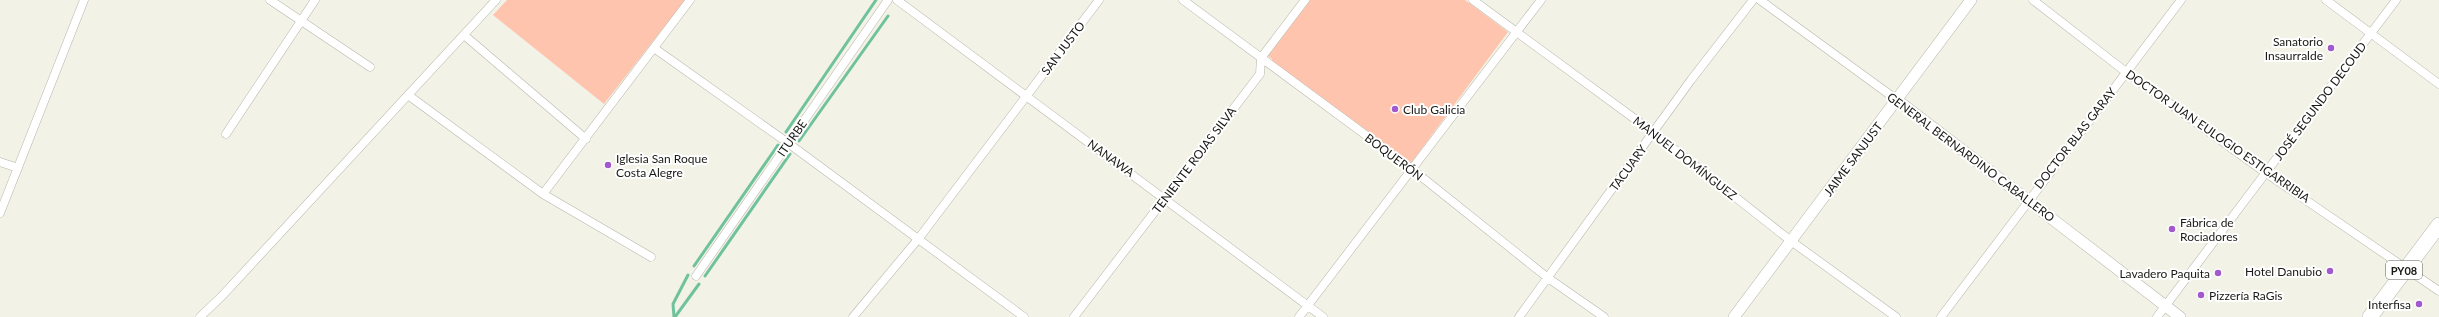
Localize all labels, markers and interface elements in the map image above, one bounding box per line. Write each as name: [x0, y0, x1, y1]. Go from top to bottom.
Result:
street label: SAN JUSTO: [1038, 18, 1088, 78]
place label: Sanatorio Insaurralde: [2265, 34, 2323, 63]
street label: JOSÉ SEGUNDO DECOUD: [2271, 39, 2369, 163]
marker: Sanatorio Insaurralde: [2326, 43, 2336, 53]
street label: DOCTOR JUAN EULOGIO ESTIGARRIBIA: [2123, 66, 2314, 206]
street label: DOCTOR BLAS GARAY: [2031, 84, 2120, 192]
street label: GENERAL BERNARDINO CABALLERO: [1884, 89, 2058, 225]
place label: Club Galicia: [1403, 102, 1465, 117]
street label: TENIENTE ROJAS SILVA: [1149, 103, 1240, 216]
marker: Club Galicia: [1390, 104, 1400, 114]
street label: MANUEL DOMÍNGUEZ: [1630, 113, 1740, 203]
street label: ITURBE: [774, 117, 810, 159]
street label: JAIME SANJUST: [1820, 119, 1886, 199]
street label: BOQUERÓN: [1362, 130, 1426, 184]
street label: NANAWA: [1085, 136, 1138, 180]
street label: TACUARY: [1606, 141, 1650, 194]
place label: Iglesia San Roque Costa Alegre: [616, 151, 708, 180]
marker: Iglesia San Roque Costa Alegre: [603, 160, 613, 170]
place label: Fábrica de Rociadores: [2180, 215, 2238, 244]
marker: Fábrica de Rociadores: [2167, 224, 2177, 234]
road number: PY08: [2386, 261, 2422, 279]
place label: Hotel Danubio: [2245, 264, 2322, 279]
place label: Lavadero Paquita: [2119, 266, 2210, 281]
marker: Hotel Danubio: [2325, 266, 2335, 276]
marker: Lavadero Paquita: [2213, 268, 2223, 278]
place label: Pizzería RaGis: [2209, 288, 2282, 303]
marker: Pizzería RaGis: [2196, 290, 2206, 300]
place label: Interfisa: [2368, 297, 2411, 312]
marker: Interfisa: [2414, 299, 2424, 309]

